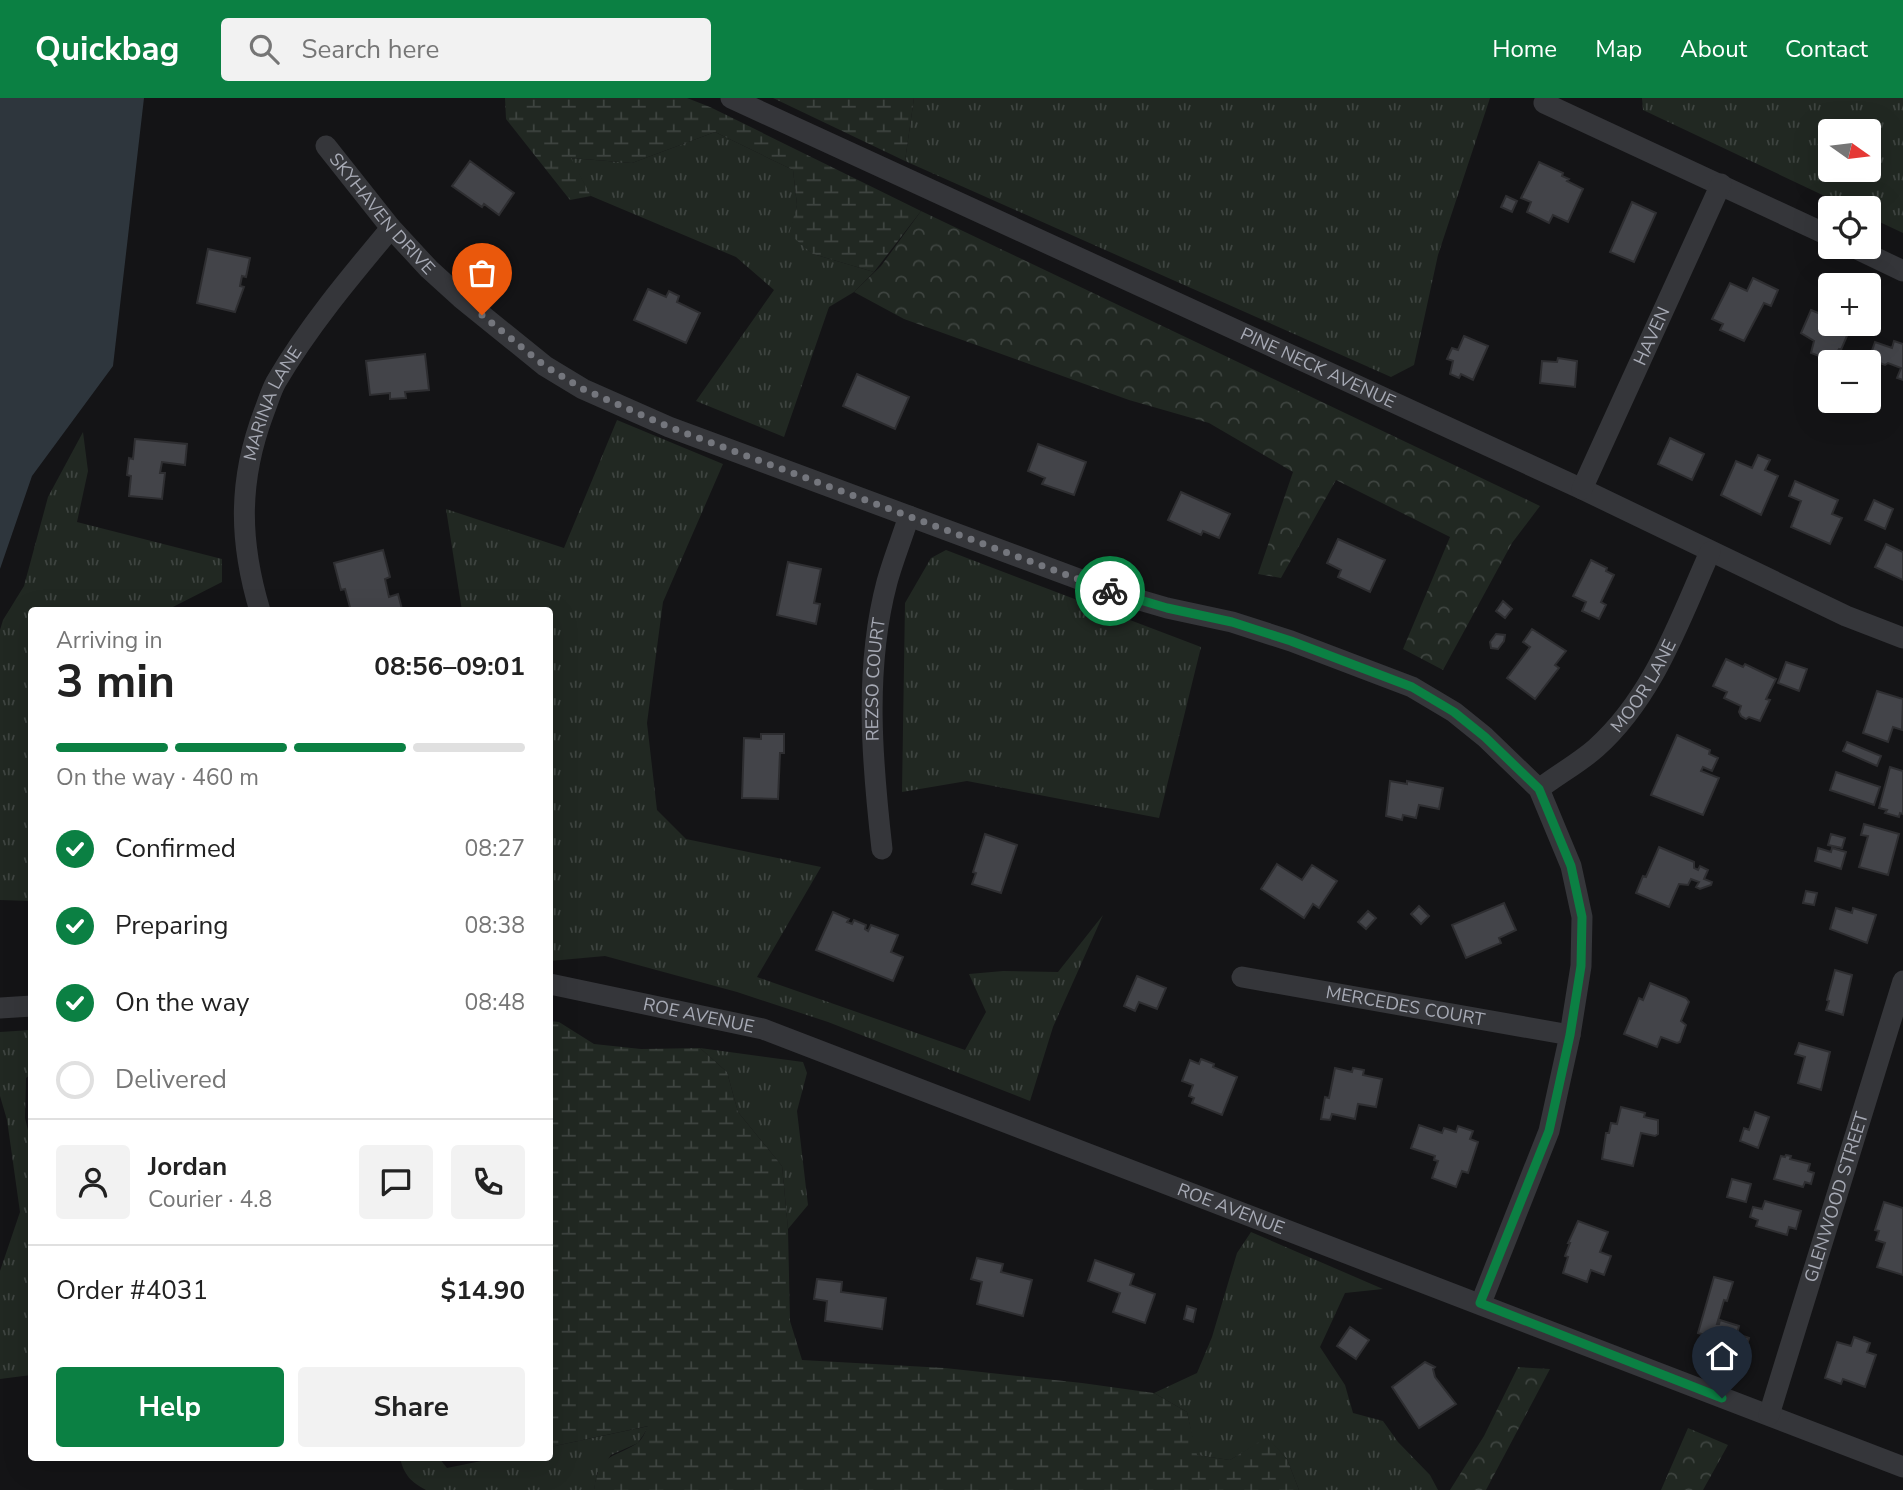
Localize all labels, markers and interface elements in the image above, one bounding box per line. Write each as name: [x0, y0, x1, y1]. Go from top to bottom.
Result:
search box: [221, 18, 711, 81]
text: Quickbag: [35, 27, 179, 72]
icon: search: [245, 30, 283, 68]
text: Search here: [301, 32, 439, 67]
text: Home: [1492, 33, 1557, 65]
text: Map: [1595, 33, 1642, 65]
text: About: [1680, 33, 1747, 65]
text: Contact: [1785, 33, 1868, 65]
north arrow: [1818, 119, 1881, 182]
map controls: [1818, 119, 1881, 413]
street label: SKYHAVEN DRIVE: [324, 148, 440, 280]
button: locate: [1818, 196, 1881, 259]
pin: [452, 243, 512, 315]
icon: bag: [463, 254, 501, 292]
button: +: [1818, 273, 1881, 336]
street label: HAVEN: [1628, 303, 1675, 369]
street label: PINE NECK AVENUE: [1237, 322, 1399, 414]
street label: MARINA LANE: [238, 342, 307, 463]
button: −: [1818, 350, 1881, 413]
courier: [1075, 556, 1145, 626]
icon: bike: [1091, 572, 1129, 610]
street label: REZSO COURT: [860, 616, 891, 742]
text: Arriving in: [56, 625, 163, 656]
street label: MOOR LANE: [1605, 635, 1682, 738]
text: 08:56–09:01: [374, 649, 525, 684]
text: 3 min: [56, 650, 175, 713]
text: On the way · 460 m: [56, 762, 259, 793]
icon: check: [56, 830, 94, 868]
text: Confirmed: [115, 831, 236, 866]
text: 08:27: [465, 833, 525, 864]
icon: check: [56, 907, 94, 945]
text: Preparing: [115, 908, 228, 943]
text: 08:38: [465, 910, 525, 941]
street label: MERCEDES COURT: [1324, 980, 1487, 1032]
icon: check: [56, 984, 94, 1022]
text: On the way: [115, 985, 249, 1020]
text: 08:48: [465, 987, 525, 1018]
street label: ROE AVENUE: [641, 992, 756, 1039]
text: Delivered: [115, 1062, 227, 1097]
street label: GLENWOOD STREET: [1799, 1109, 1874, 1285]
button: person: [56, 1145, 130, 1219]
button: chat: [359, 1145, 433, 1219]
button: phone: [451, 1145, 525, 1219]
text: Jordan: [148, 1149, 227, 1184]
street label: ROE AVENUE: [1174, 1177, 1288, 1240]
text: Courier · 4.8: [148, 1184, 272, 1215]
text: Order #4031: [56, 1273, 208, 1308]
text: $14.90: [441, 1273, 525, 1308]
pin: [1692, 1326, 1752, 1398]
icon: home: [1703, 1337, 1741, 1375]
button: Help: [56, 1367, 284, 1447]
button: Share: [298, 1367, 525, 1447]

